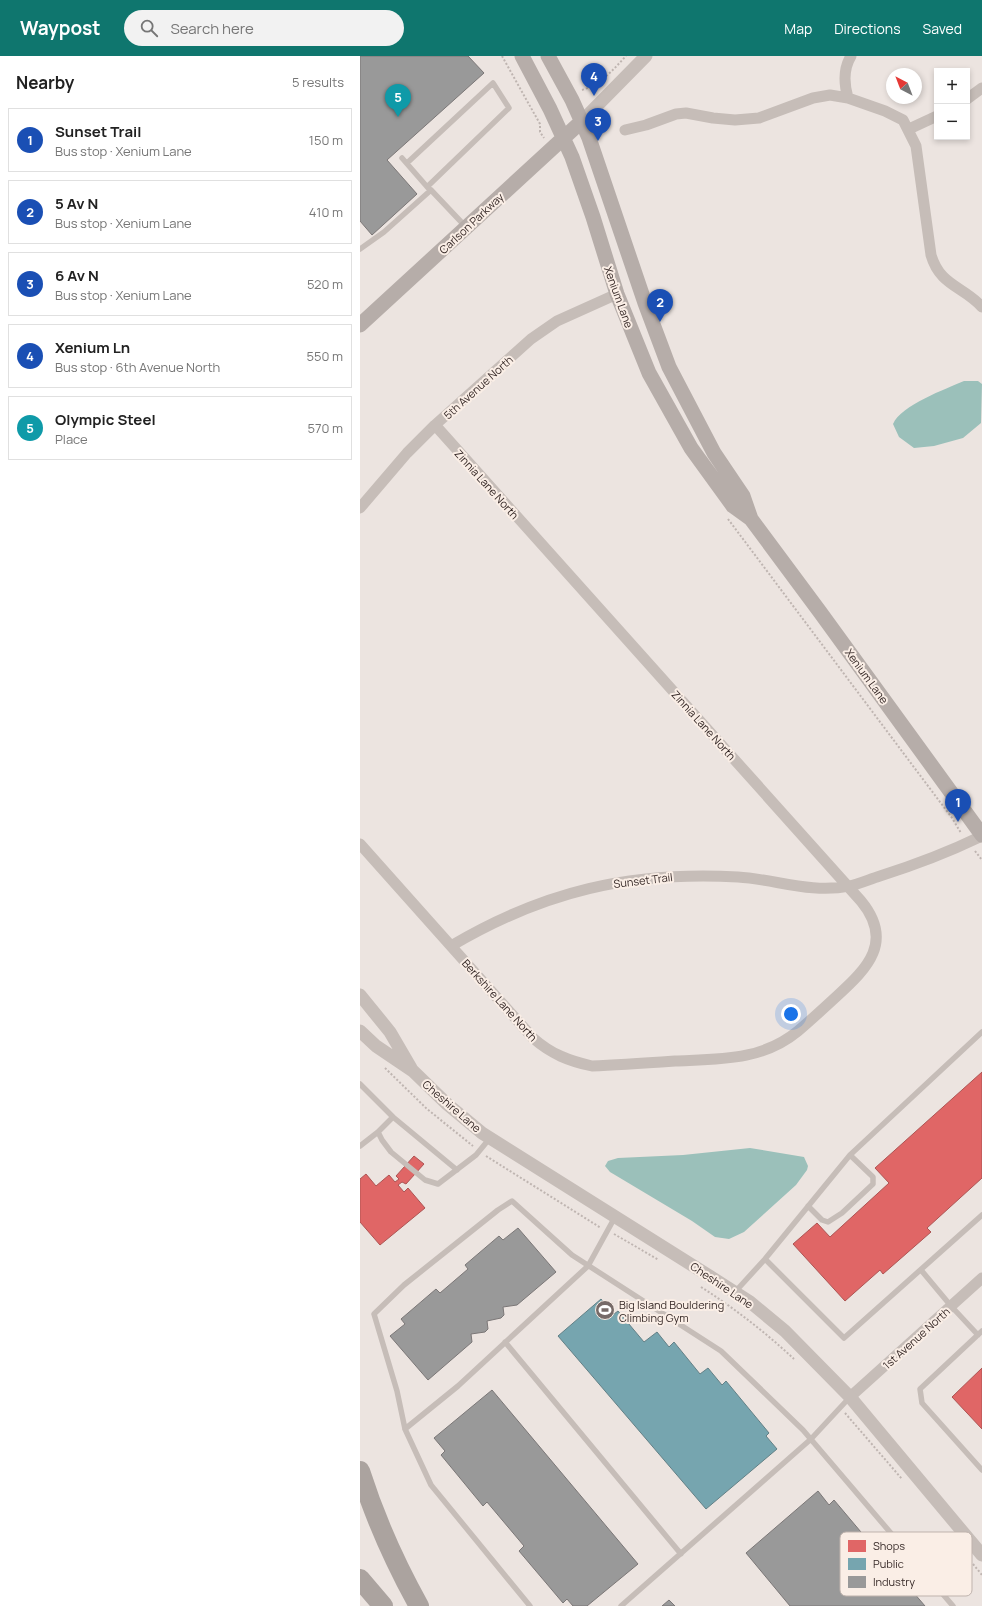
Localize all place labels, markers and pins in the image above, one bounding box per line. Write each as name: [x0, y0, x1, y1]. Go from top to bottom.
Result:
pin: 4: [581, 63, 607, 96]
pin: 5: [385, 84, 411, 117]
pin: 3: [585, 108, 611, 141]
pin: 2: [647, 289, 673, 322]
pin: 1: [945, 789, 971, 822]
place label: Big Island Bouldering Climbing Gym: [619, 1297, 724, 1325]
sports icon: Big Island Bouldering Climbing Gym: [594, 1299, 616, 1321]

